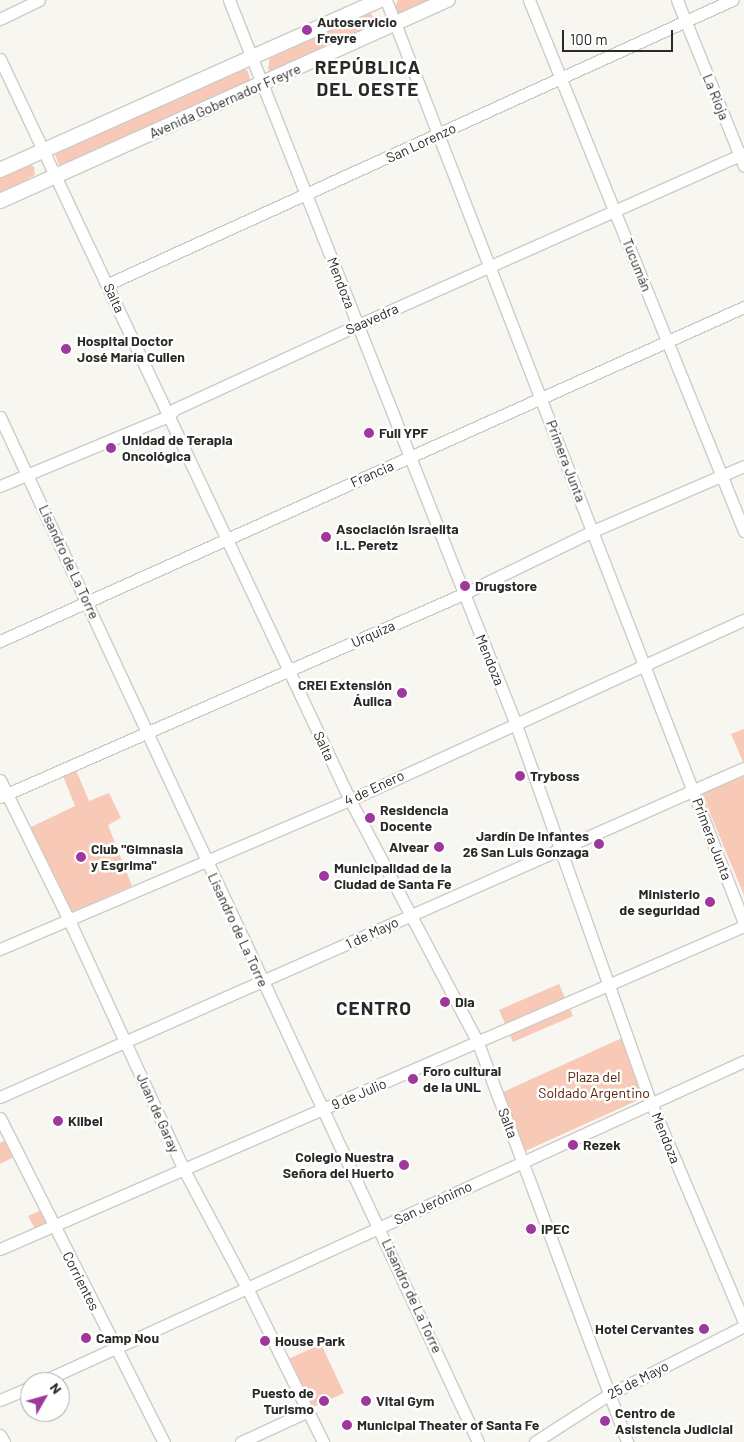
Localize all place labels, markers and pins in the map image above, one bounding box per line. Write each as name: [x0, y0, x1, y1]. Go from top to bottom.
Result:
place label: Autoservicio Freyre: [317, 14, 397, 46]
marker: Autoservicio Freyre: [301, 24, 313, 36]
place label: Hospital Doctor José María Cullen: [77, 333, 185, 366]
marker: Hospital Doctor José María Cullen: [59, 342, 73, 356]
place label: Full YPF: [379, 425, 428, 441]
marker: Full YPF: [363, 427, 375, 439]
place label: Unidad de Terapia Oncológica: [122, 432, 233, 464]
marker: Unidad de Terapia Oncológica: [104, 441, 118, 455]
place label: Asociación Israelita I.L. Peretz: [336, 521, 459, 554]
marker: Asociación Israelita I.L. Peretz: [320, 531, 332, 543]
place label: Drugstore: [475, 578, 537, 594]
marker: Drugstore: [459, 580, 471, 592]
place label: CREI Extensión Áulica: [298, 677, 392, 710]
marker: CREI Extensión Áulica: [396, 687, 408, 699]
place label: Tryboss: [530, 768, 580, 784]
marker: Tryboss: [514, 770, 526, 782]
place label: Residencia Docente: [380, 802, 448, 834]
marker: Residencia Docente: [364, 812, 376, 824]
place label: Jardín De Infantes 26 San Luis Gonzaga: [463, 828, 589, 860]
marker: Jardín De Infantes 26 San Luis Gonzaga: [593, 838, 605, 850]
place label: Alvear: [389, 839, 429, 855]
place label: Club "Gimnasia y Esgrima": [91, 841, 183, 874]
marker: Alvear: [433, 841, 445, 853]
marker: Club "Gimnasia y Esgrima": [75, 851, 87, 863]
place label: Municipalidad de la Ciudad de Santa Fe: [334, 860, 452, 892]
marker: Municipalidad de la Ciudad de Santa Fe: [318, 870, 330, 882]
place label: Ministerio de seguridad: [619, 886, 700, 919]
marker: Ministerio de seguridad: [704, 896, 716, 908]
place label: Dia: [455, 994, 475, 1010]
marker: Dia: [439, 996, 451, 1008]
place label: Foro cultural de la UNL: [423, 1063, 501, 1096]
marker: Foro cultural de la UNL: [407, 1073, 419, 1085]
place label: Kilbel: [68, 1113, 103, 1129]
marker: Kilbel: [52, 1115, 64, 1127]
place label: Rezek: [583, 1137, 621, 1153]
marker: Rezek: [567, 1139, 579, 1151]
place label: Colegio Nuestra Señora del Huerto: [283, 1149, 394, 1182]
marker: Colegio Nuestra Señora del Huerto: [398, 1159, 410, 1171]
place label: IPEC: [541, 1221, 570, 1237]
marker: IPEC: [525, 1223, 537, 1235]
place label: Hotel Cervantes: [595, 1321, 694, 1337]
marker: Hotel Cervantes: [698, 1323, 710, 1335]
place label: Camp Nou: [96, 1330, 159, 1346]
marker: Camp Nou: [80, 1332, 92, 1344]
place label: House Park: [275, 1333, 345, 1349]
marker: House Park: [259, 1335, 271, 1347]
place label: Puesto de Turismo: [252, 1385, 314, 1418]
place label: Vital Gym: [376, 1393, 435, 1409]
marker: Puesto de Turismo: [318, 1395, 330, 1407]
marker: Vital Gym: [360, 1395, 372, 1407]
place label: Centro de Asistencia Judicial: [615, 1405, 733, 1438]
marker: Centro de Asistencia Judicial: [599, 1415, 611, 1427]
place label: Municipal Theater of Santa Fe: [357, 1417, 539, 1433]
marker: Municipal Theater of Santa Fe: [341, 1419, 353, 1431]

